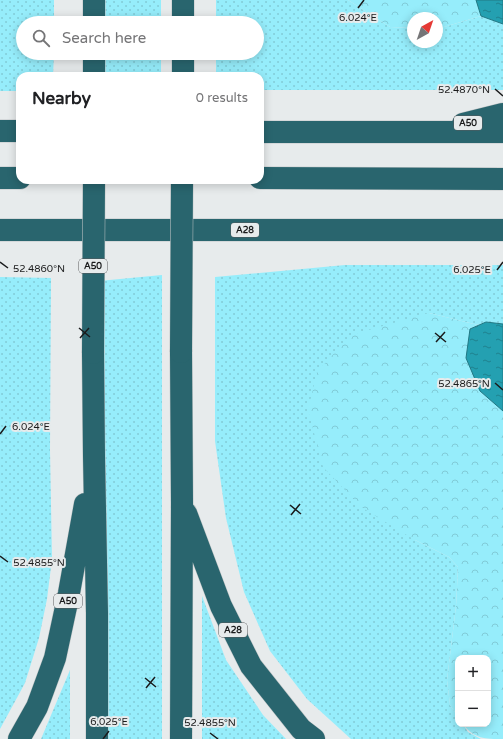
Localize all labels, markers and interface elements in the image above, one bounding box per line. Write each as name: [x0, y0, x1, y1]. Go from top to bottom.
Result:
text: 6.024°E: [339, 12, 377, 24]
north arrow: [407, 12, 443, 48]
search box: [16, 16, 264, 60]
icon: search: [30, 27, 52, 49]
text: Search here: [62, 29, 146, 47]
text: 52.4870°N: [438, 84, 490, 96]
text: Nearby: [32, 88, 91, 109]
text: 0 results: [196, 90, 248, 106]
road number: A50: [454, 116, 482, 130]
road number: A28: [231, 223, 259, 237]
road number: A50: [79, 259, 107, 273]
text: 52.4860°N: [13, 263, 65, 275]
text: 6.025°E: [453, 264, 491, 276]
text: 52.4865°N: [438, 378, 490, 390]
text: 6.024°E: [12, 421, 50, 433]
text: 52.4855°N: [13, 557, 65, 569]
road number: A50: [54, 594, 82, 608]
road number: A28: [219, 623, 247, 637]
map controls: [455, 655, 491, 727]
button: +: [455, 655, 491, 691]
button: −: [455, 691, 491, 727]
text: 6.025°E: [90, 716, 128, 728]
text: 52.4855°N: [184, 717, 236, 729]

